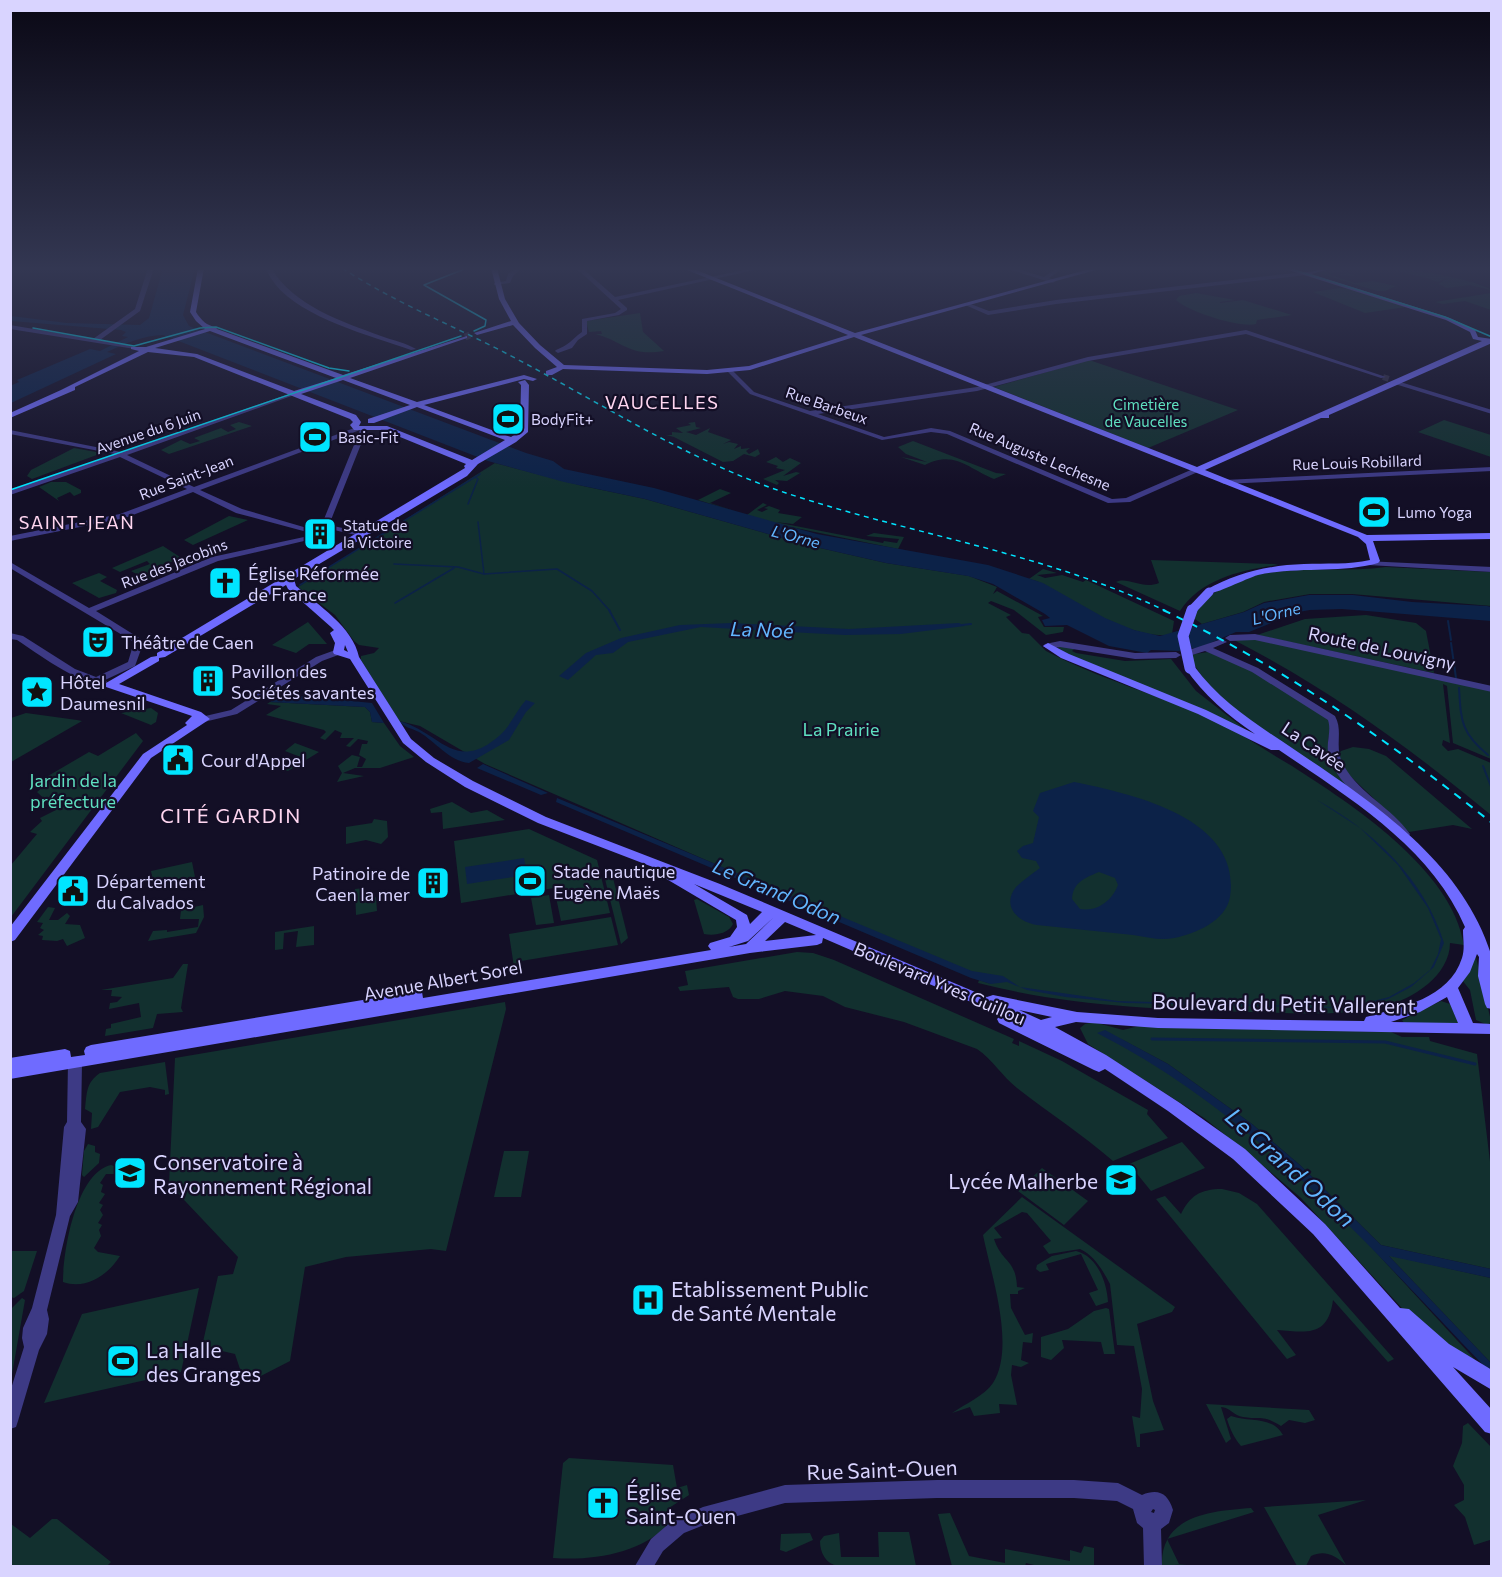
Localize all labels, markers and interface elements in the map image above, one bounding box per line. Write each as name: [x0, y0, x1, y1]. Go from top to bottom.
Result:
street label: Rue Barbeux: [784, 383, 871, 427]
district label: VAUCELLES: [605, 391, 719, 413]
park label: Cimetière de Vaucelles: [1105, 395, 1188, 430]
sports icon: BodyFit+: [490, 401, 526, 437]
street label: Avenue du 6 Juin: [93, 405, 203, 457]
place label: BodyFit+: [531, 410, 594, 428]
street label: Rue Auguste Lechesne: [967, 418, 1113, 494]
sports icon: Basic-Fit: [297, 419, 333, 455]
place label: Basic-Fit: [338, 428, 399, 446]
street label: Rue Saint-Jean: [136, 451, 236, 503]
street label: Rue Louis Robillard: [1292, 451, 1422, 473]
sports icon: Lumo Yoga: [1356, 494, 1392, 530]
place label: Lumo Yoga: [1397, 503, 1472, 521]
district label: SAINT-JEAN: [19, 511, 135, 533]
building icon: Statue de la Victoire: [302, 516, 338, 552]
place label: Statue de la Victoire: [343, 516, 412, 551]
water label: L'Orne: [770, 520, 823, 552]
street label: Rue des Jacobins: [118, 534, 230, 591]
place label: Église Réformée de France: [248, 562, 379, 605]
church icon: Église Réformée de France: [207, 565, 243, 601]
water label: L'Orne: [1250, 598, 1303, 628]
water label: La Noé: [730, 616, 794, 642]
street label: Route de Louvigny: [1306, 622, 1458, 674]
theatre icon: Théâtre de Caen: [80, 624, 116, 660]
place label: Théâtre de Caen: [121, 631, 254, 653]
place label: Pavillon des Sociétés savantes: [231, 660, 375, 703]
building icon: Pavillon des Sociétés savantes: [190, 663, 226, 699]
place label: Hôtel Daumesnil: [60, 671, 146, 714]
place icon: Hôtel Daumesnil: [19, 674, 55, 710]
street label: La Cavée: [1278, 717, 1350, 775]
park label: La Prairie: [803, 718, 879, 740]
public building icon: Cour d'Appel: [160, 742, 196, 778]
place label: Cour d'Appel: [201, 749, 306, 771]
park label: Jardin de la préfecture: [29, 769, 117, 812]
district label: CITÉ GARDIN: [160, 803, 302, 827]
water label: Le Grand Odon: [709, 853, 845, 929]
place label: Stade nautique Eugène Maës: [553, 860, 675, 903]
place label: Patinoire de Caen la mer: [312, 862, 410, 905]
sports icon: Stade nautique Eugène Maës: [512, 863, 548, 899]
building icon: Patinoire de Caen la mer: [415, 865, 451, 901]
place label: Département du Calvados: [96, 870, 206, 913]
public building icon: Département du Calvados: [55, 873, 91, 909]
street label: Boulevard Yves Guillou: [851, 937, 1029, 1029]
street label: Avenue Albert Sorel: [362, 955, 524, 1005]
street label: Boulevard du Petit Vallerent: [1152, 988, 1416, 1018]
water label: Le Grand Odon: [1220, 1101, 1362, 1233]
place label: Conservatoire à Rayonnement Régional: [153, 1149, 372, 1198]
school or university icon: Conservatoire à Rayonnement Régional: [112, 1155, 148, 1191]
school or university icon: Lycée Malherbe: [1103, 1162, 1139, 1198]
place label: Lycée Malherbe: [948, 1168, 1098, 1193]
place label: Etablissement Public de Santé Mentale: [671, 1276, 869, 1325]
hospital icon: Etablissement Public de Santé Mentale: [630, 1282, 666, 1318]
place label: La Halle des Granges: [146, 1337, 261, 1386]
sports icon: La Halle des Granges: [105, 1343, 141, 1379]
street label: Rue Saint-Ouen: [806, 1454, 958, 1484]
place label: Église Saint-Ouen: [626, 1479, 736, 1528]
church icon: Église Saint-Ouen: [585, 1485, 621, 1521]

